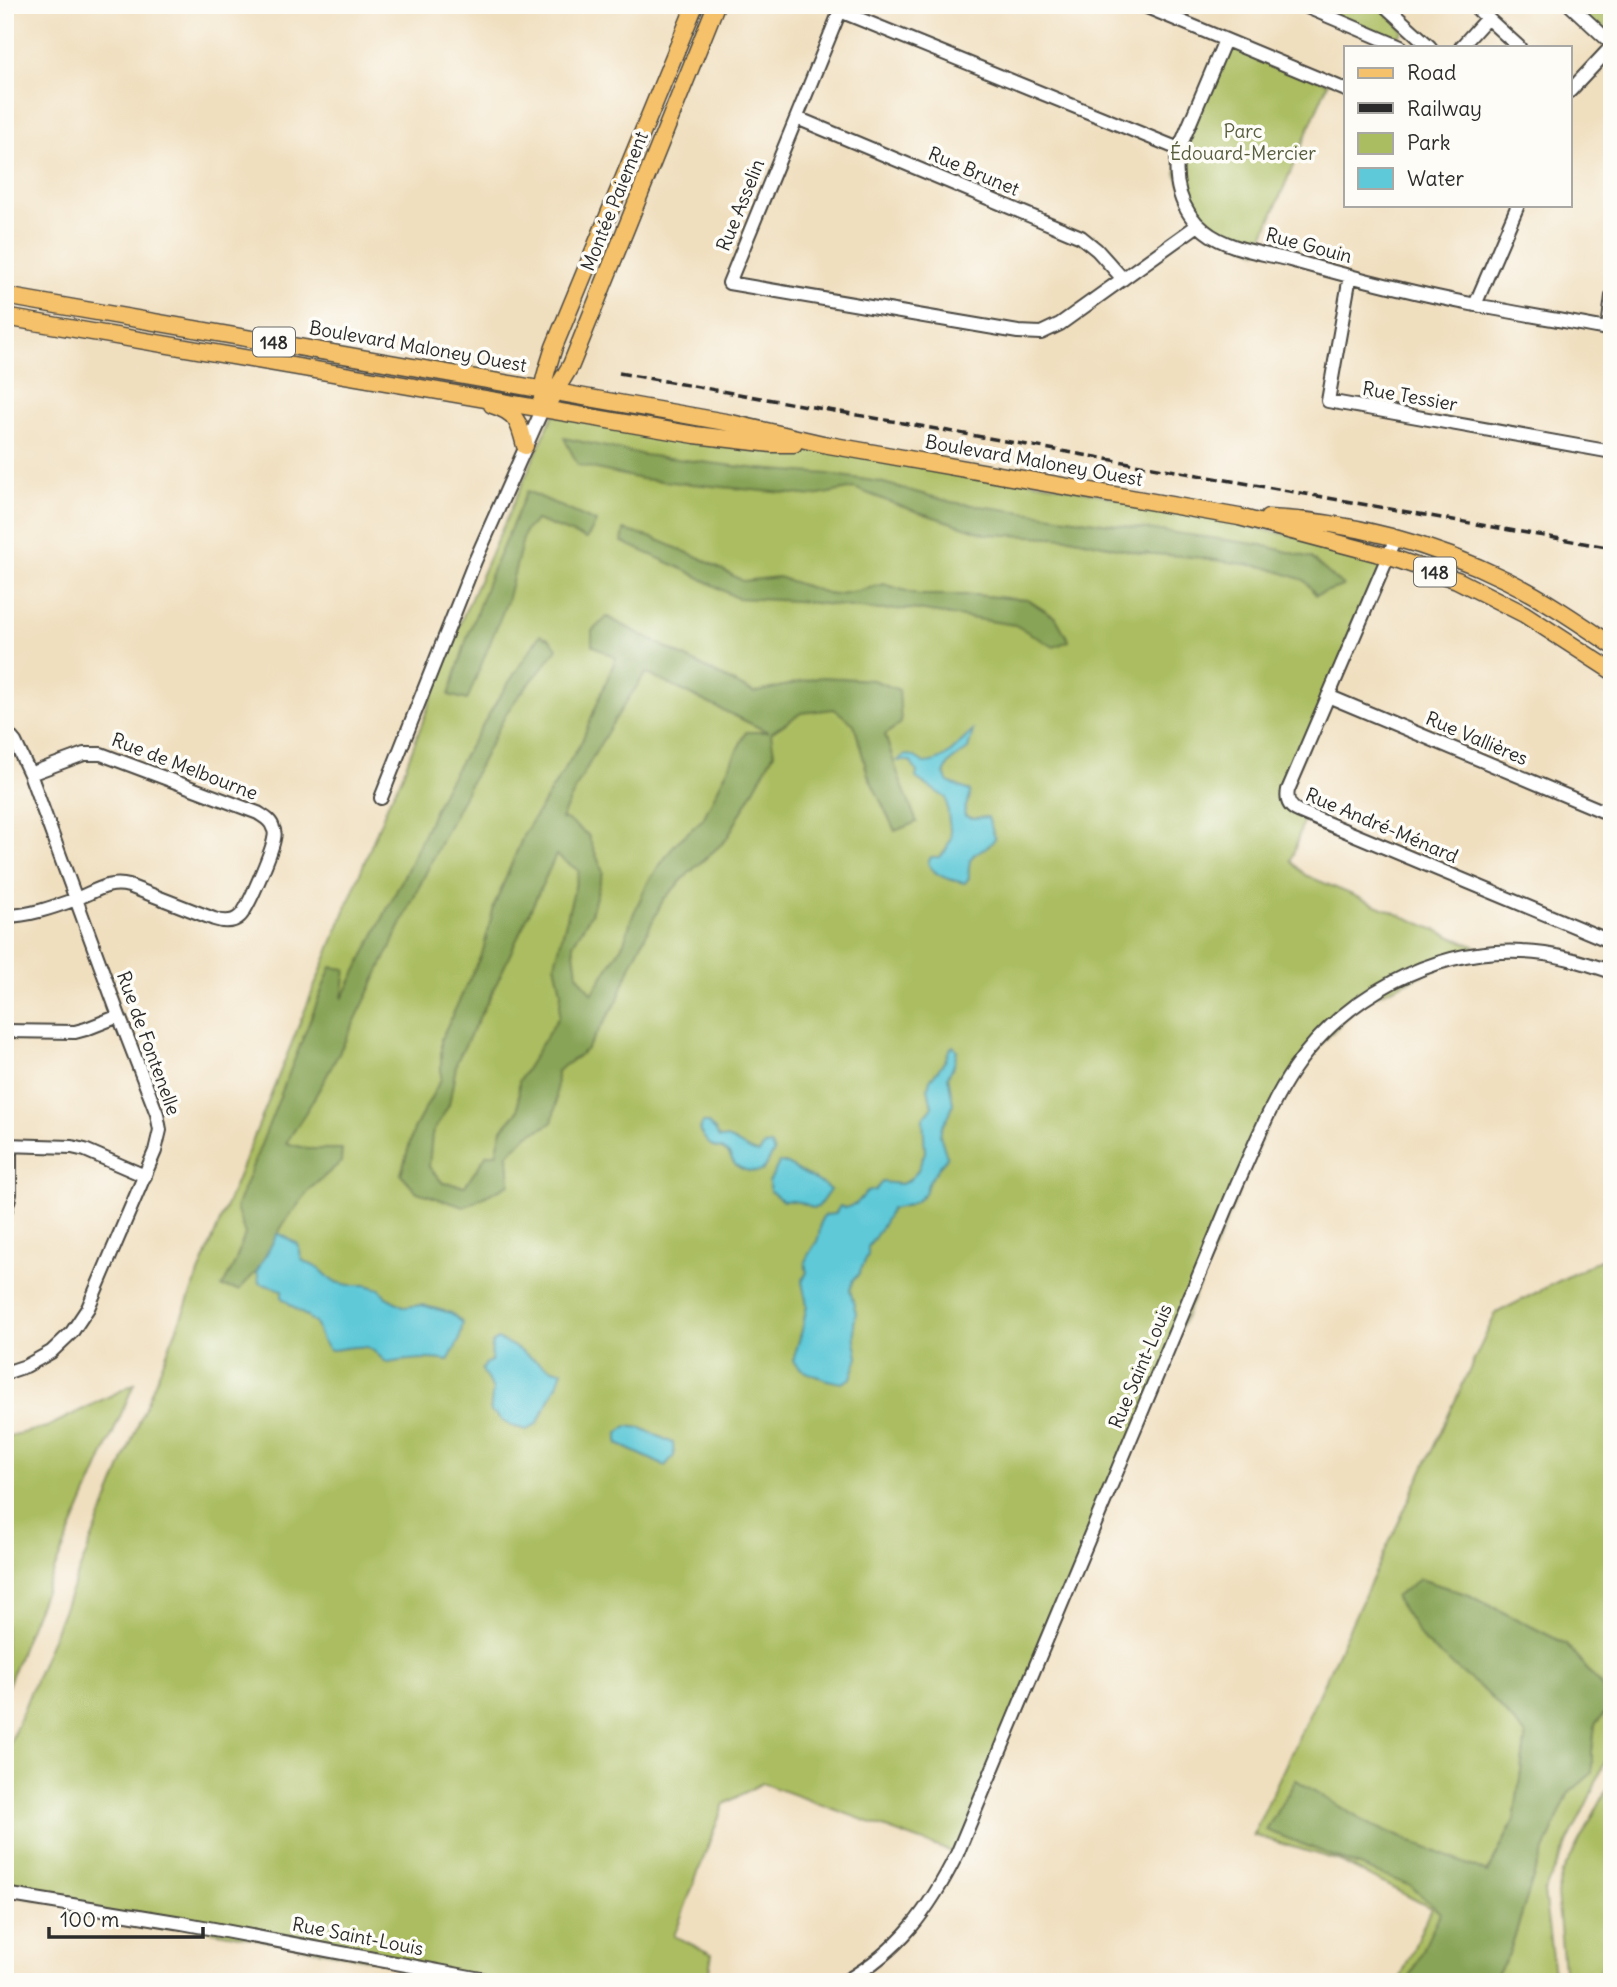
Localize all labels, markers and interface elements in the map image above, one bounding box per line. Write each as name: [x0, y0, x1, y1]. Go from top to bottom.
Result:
legend: [1344, 46, 1572, 206]
text: Road: [1407, 59, 1456, 86]
text: Railway: [1407, 95, 1482, 122]
park label: Parc Édouard-Mercier: [1170, 119, 1316, 165]
street label: Montée Paiement: [575, 128, 653, 274]
text: Park: [1407, 129, 1450, 156]
street label: Rue Brunet: [925, 141, 1023, 201]
street label: Rue Asselin: [711, 156, 769, 254]
text: Water: [1407, 165, 1465, 192]
street label: Rue Gouin: [1263, 222, 1355, 268]
street label: Boulevard Maloney Ouest: [307, 315, 529, 377]
road number: 148: [253, 328, 295, 356]
street label: Rue Tessier: [1361, 376, 1460, 416]
street label: Boulevard Maloney Ouest: [923, 429, 1145, 491]
road number: 148: [1414, 558, 1456, 586]
street label: Rue Vallières: [1422, 706, 1532, 770]
street label: Rue de Melbourne: [109, 727, 261, 805]
street label: Rue André-Ménard: [1302, 782, 1462, 868]
street label: Rue de Fontenelle: [112, 968, 186, 1118]
street label: Rue Saint-Louis: [1103, 1300, 1177, 1432]
scale bar: [49, 1896, 203, 1940]
text: 100 m: [60, 1906, 119, 1933]
street label: Rue Saint-Louis: [290, 1912, 426, 1960]

